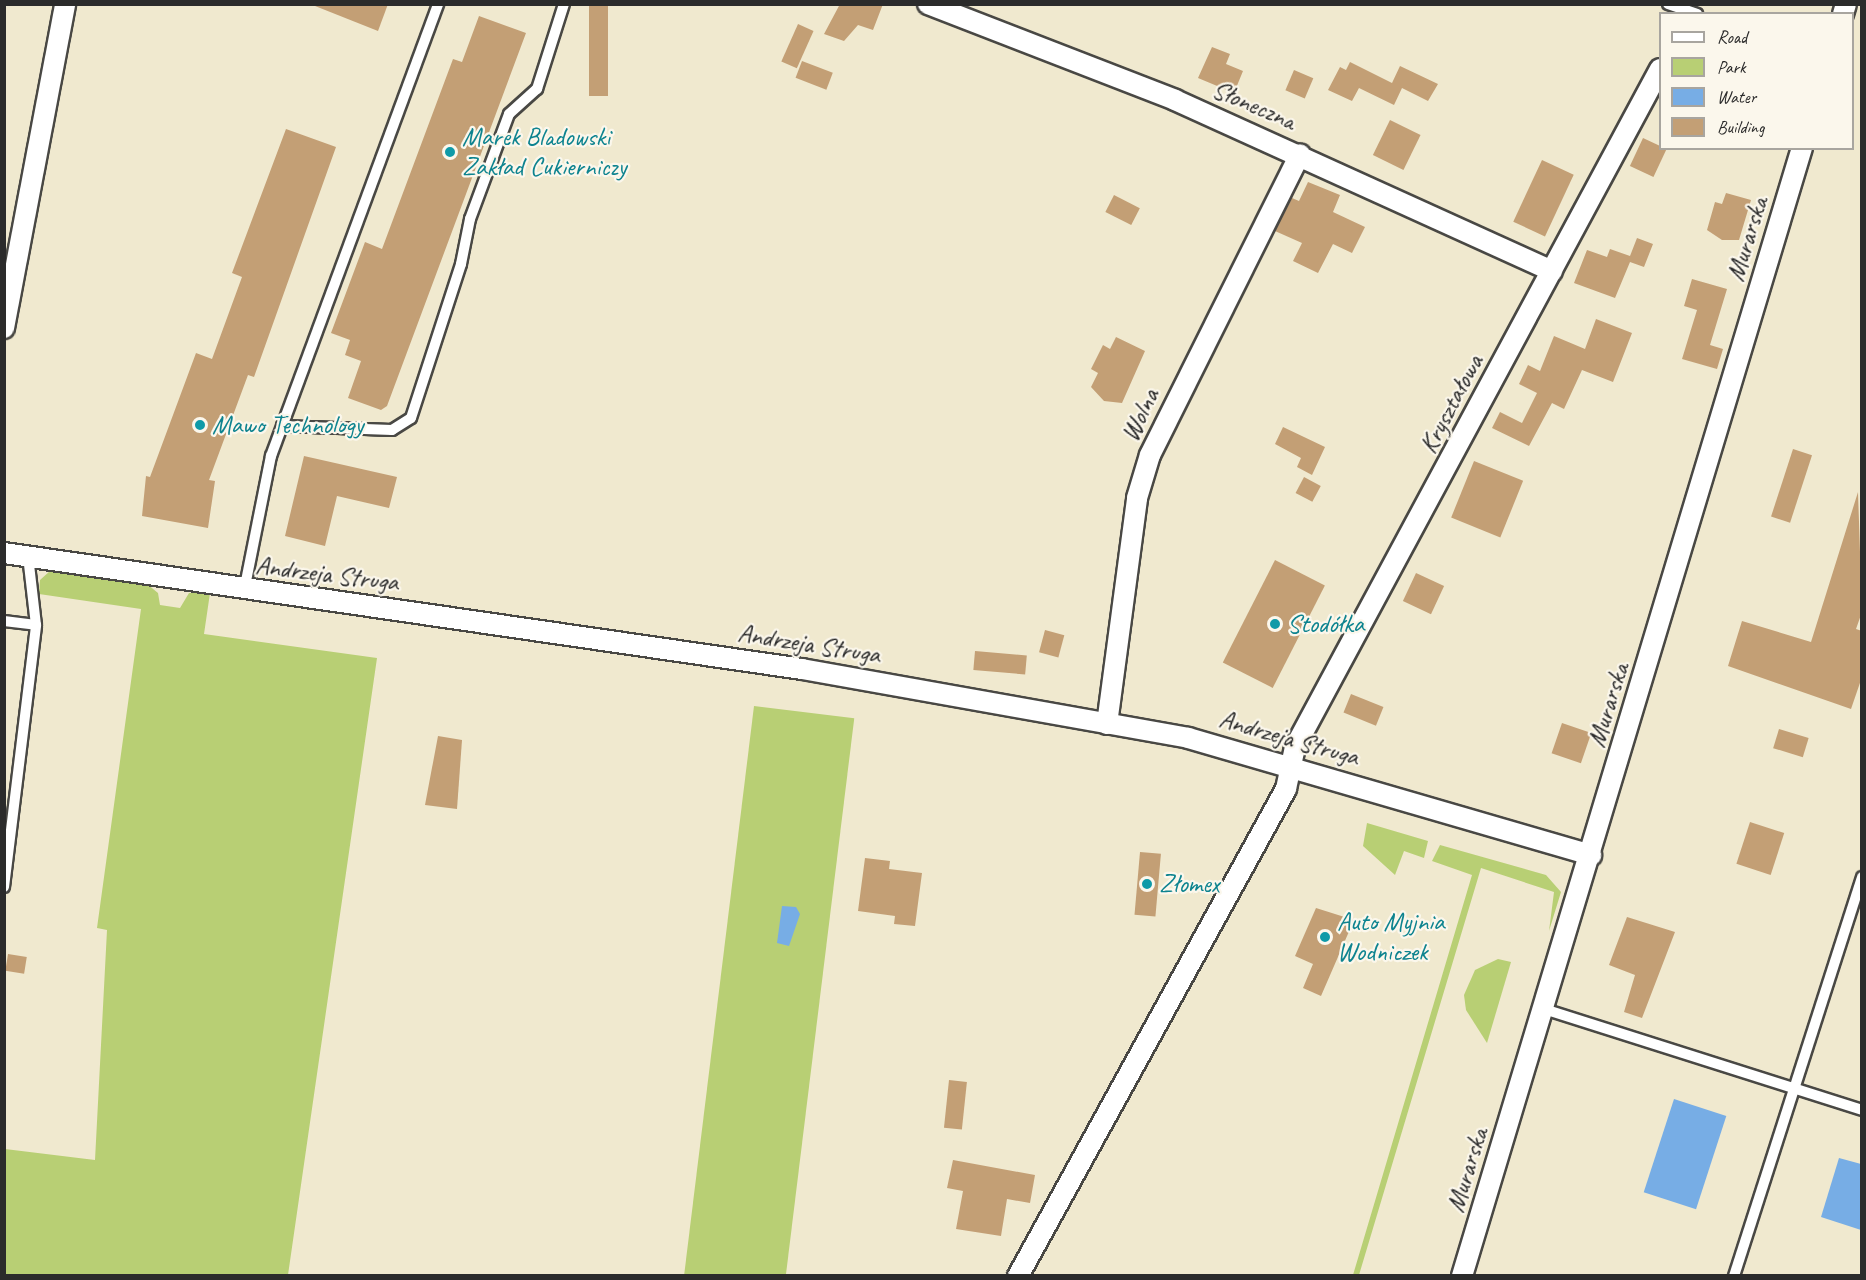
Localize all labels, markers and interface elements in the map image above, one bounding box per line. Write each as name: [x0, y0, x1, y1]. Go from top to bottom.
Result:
legend: [1659, 12, 1854, 150]
text: Road: [1717, 26, 1747, 48]
text: Park: [1717, 56, 1746, 78]
street label: Słoneczna: [1208, 74, 1300, 136]
text: Water: [1717, 86, 1756, 108]
text: Building: [1717, 116, 1764, 138]
place label: Marek Bladowski Zakład Cukierniczy: [462, 121, 627, 182]
marker: Marek Bladowski Zakład Cukierniczy: [443, 145, 457, 159]
street label: Murarska: [1719, 193, 1775, 285]
street label: Kryształowa: [1412, 350, 1490, 458]
street label: Wolna: [1114, 384, 1166, 446]
place label: Mawo Technology: [212, 409, 362, 441]
marker: Mawo Technology: [193, 418, 207, 432]
street label: Andrzeja Struga: [254, 550, 400, 598]
place label: Stodółka: [1287, 608, 1364, 640]
street label: Andrzeja Struga: [736, 617, 882, 671]
marker: Stodółka: [1268, 617, 1282, 631]
street label: Murarska: [1580, 659, 1636, 751]
street label: Andrzeja Struga: [1216, 703, 1362, 773]
place label: Złomex: [1159, 868, 1220, 900]
marker: Złomex: [1140, 877, 1154, 891]
place label: Auto Myjnia Wodniczek: [1337, 906, 1443, 968]
marker: Auto Myjnia Wodniczek: [1318, 930, 1332, 944]
street label: Murarska: [1439, 1124, 1495, 1216]

